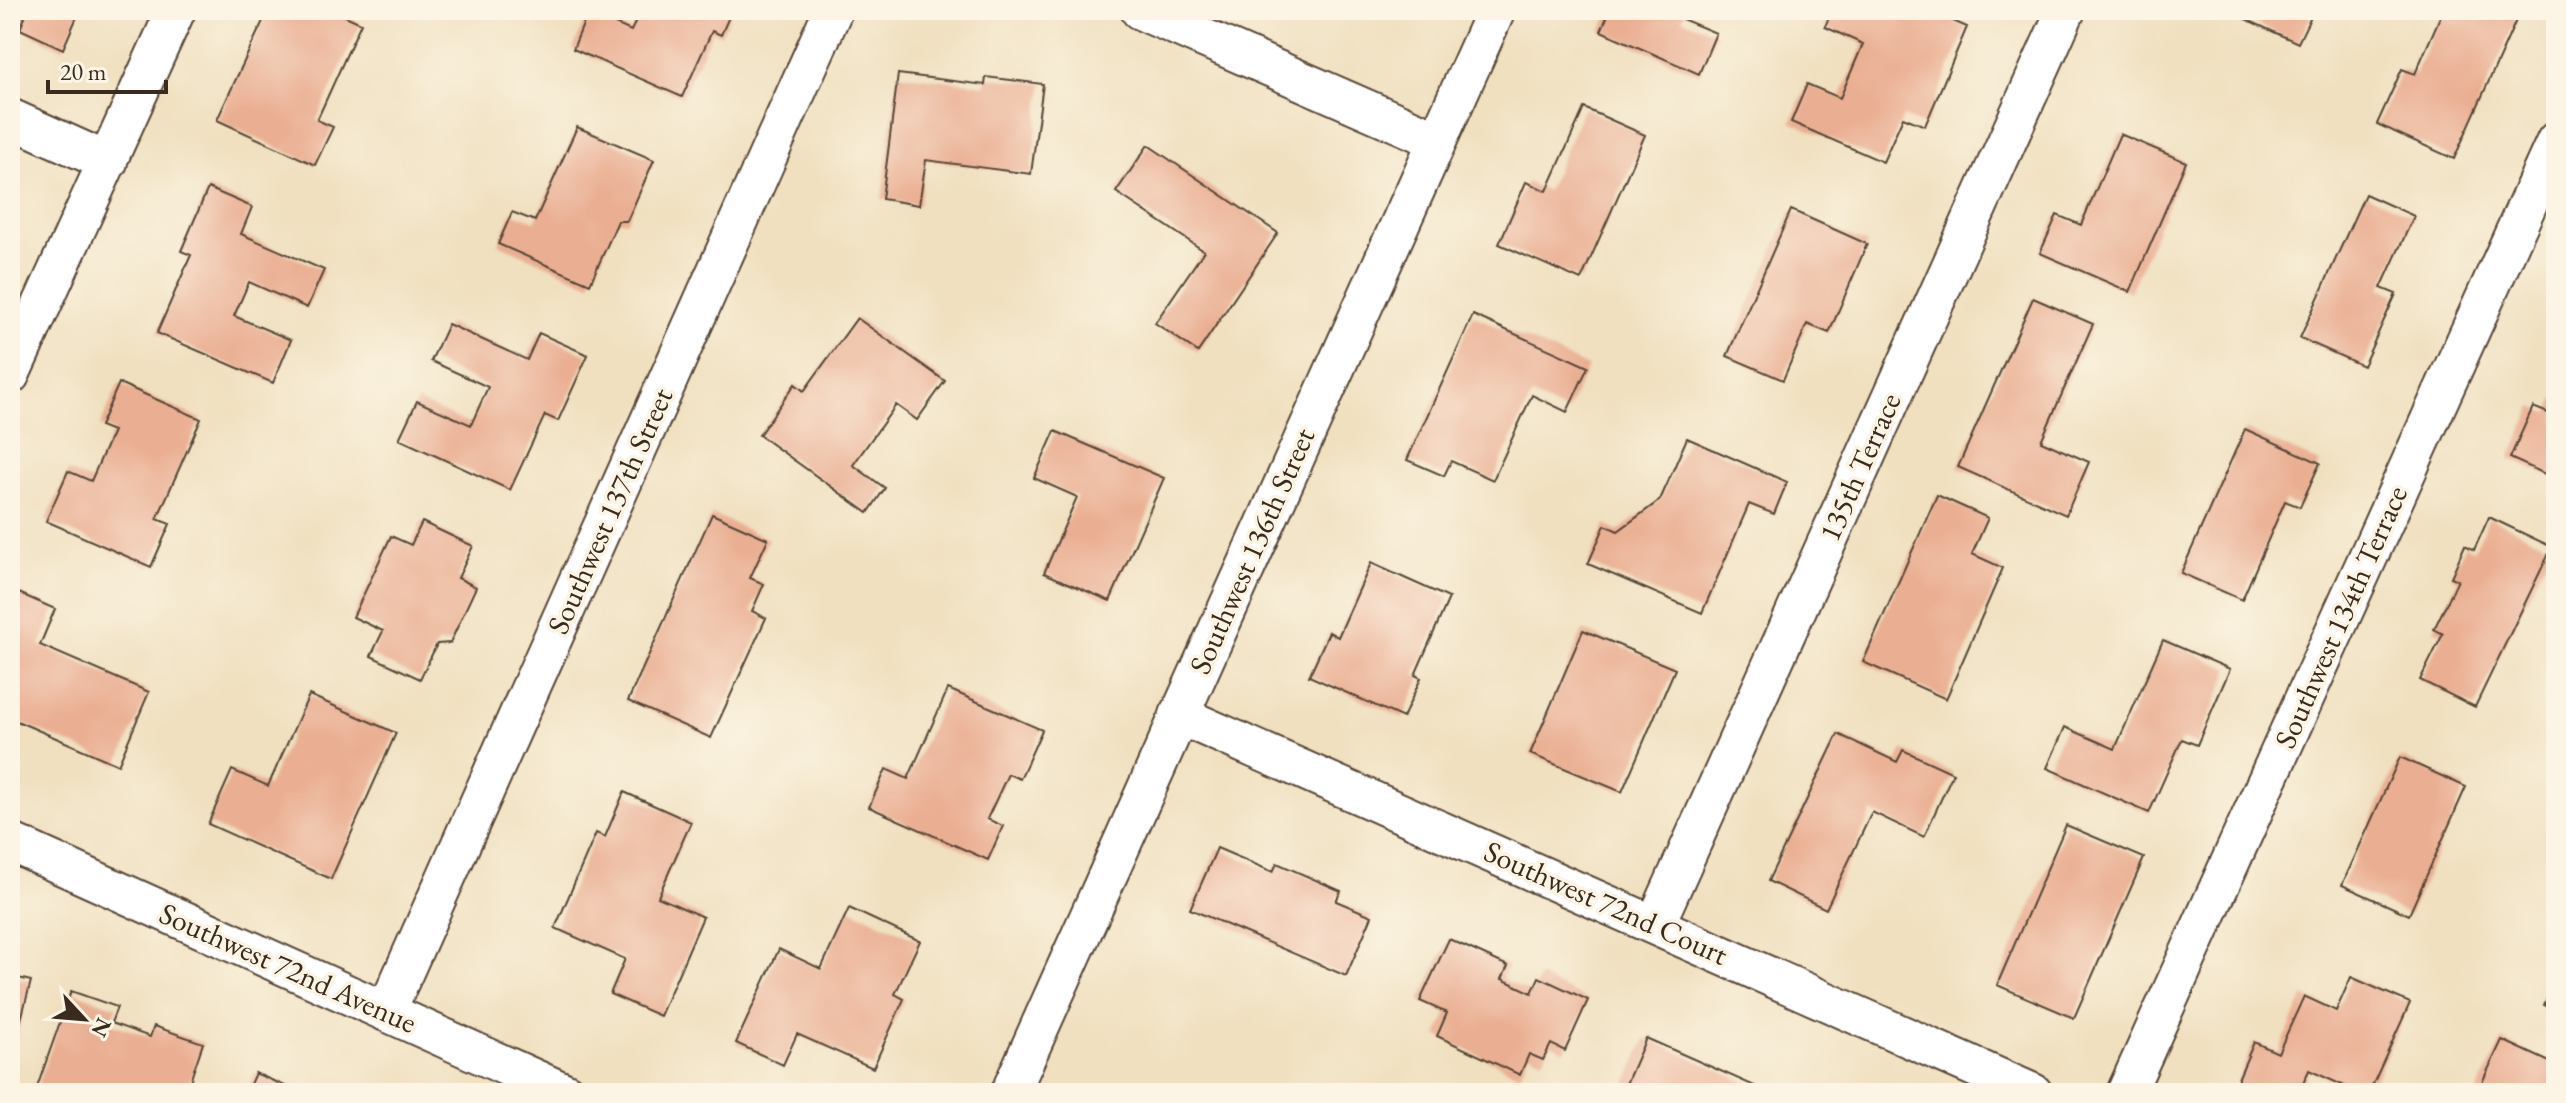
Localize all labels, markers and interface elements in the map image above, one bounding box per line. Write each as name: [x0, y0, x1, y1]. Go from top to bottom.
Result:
scale bar: [48, 44, 166, 94]
text: 20 m: [60, 56, 107, 87]
street label: Southwest 137th Street: [538, 381, 682, 640]
street label: 135th Terrace: [1810, 387, 1909, 547]
street label: Southwest 136th Street: [1180, 421, 1324, 680]
street label: Southwest 134th Terrace: [2265, 479, 2416, 754]
street label: Southwest 72nd Court: [1478, 831, 1735, 974]
street label: Southwest 72nd Avenue: [154, 893, 423, 1042]
north arrow: [44, 979, 124, 1059]
text: N: [85, 1013, 118, 1042]

